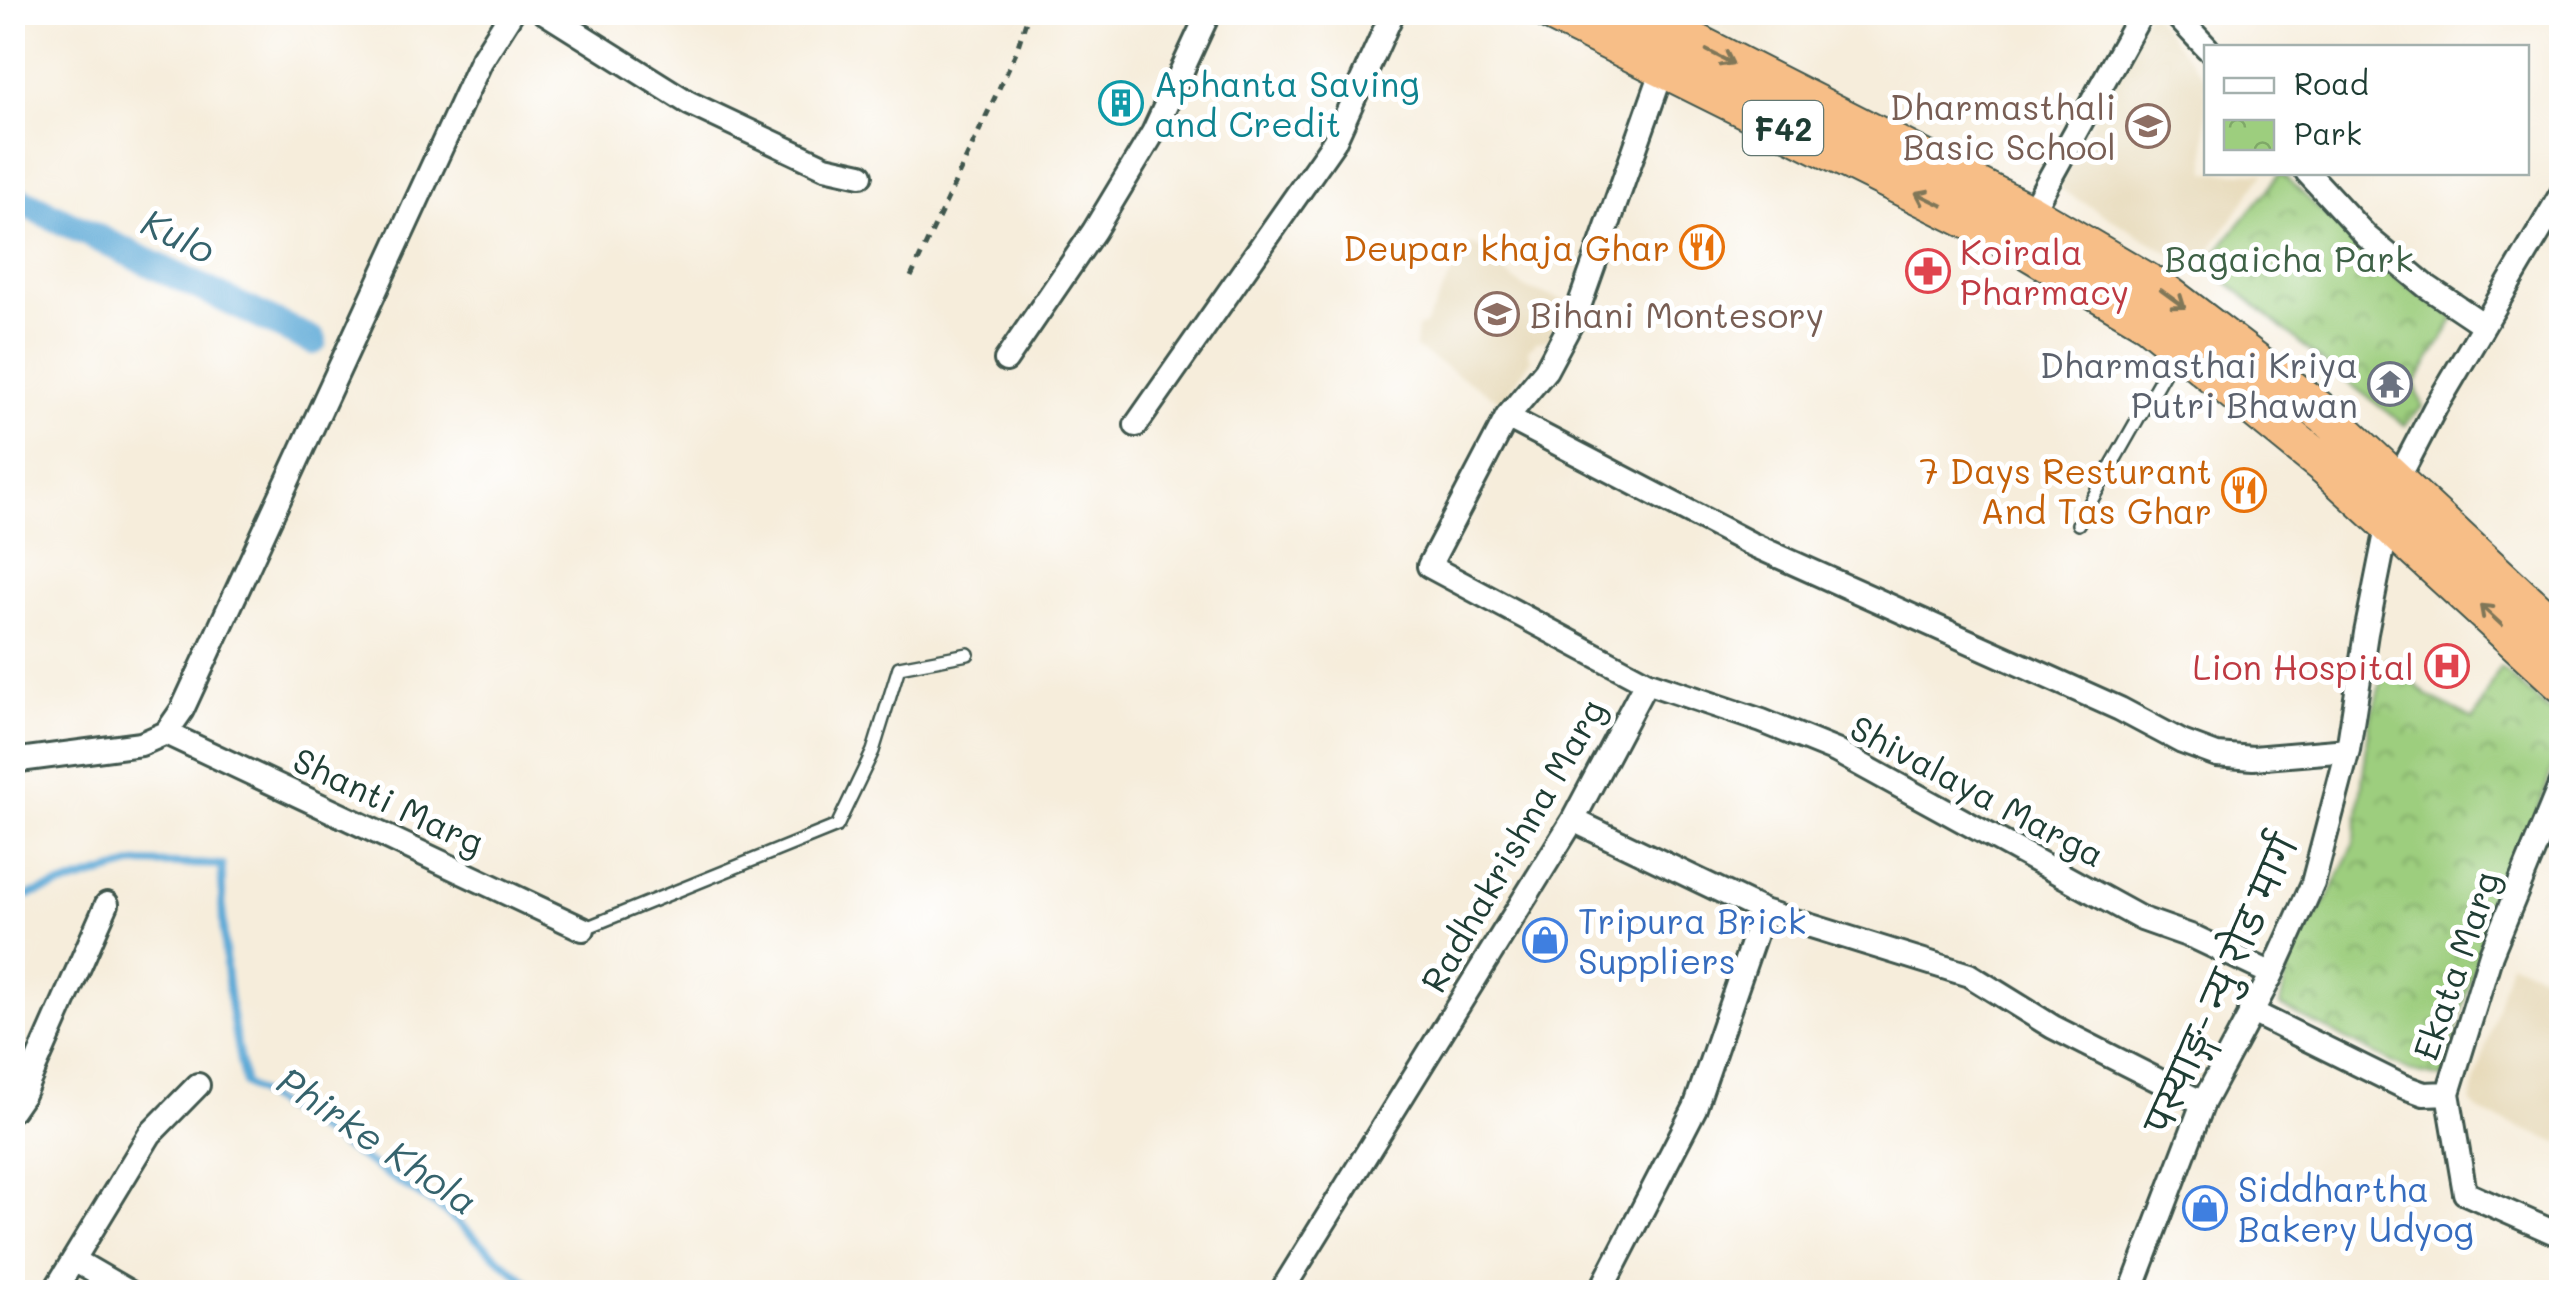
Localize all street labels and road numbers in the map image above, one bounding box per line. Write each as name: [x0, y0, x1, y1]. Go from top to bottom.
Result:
road number: F42: [1743, 101, 1823, 155]
street label: Radhakrishna Marg: [1409, 690, 1615, 1000]
street label: Shivalaya Marga: [1843, 704, 2113, 876]
street label: Shanti Marg: [286, 736, 492, 864]
street label: पस्याङ्ग- न्यु रोड मार्ग: [2130, 825, 2314, 1145]
street label: Ekata Marg: [2401, 865, 2509, 1065]

